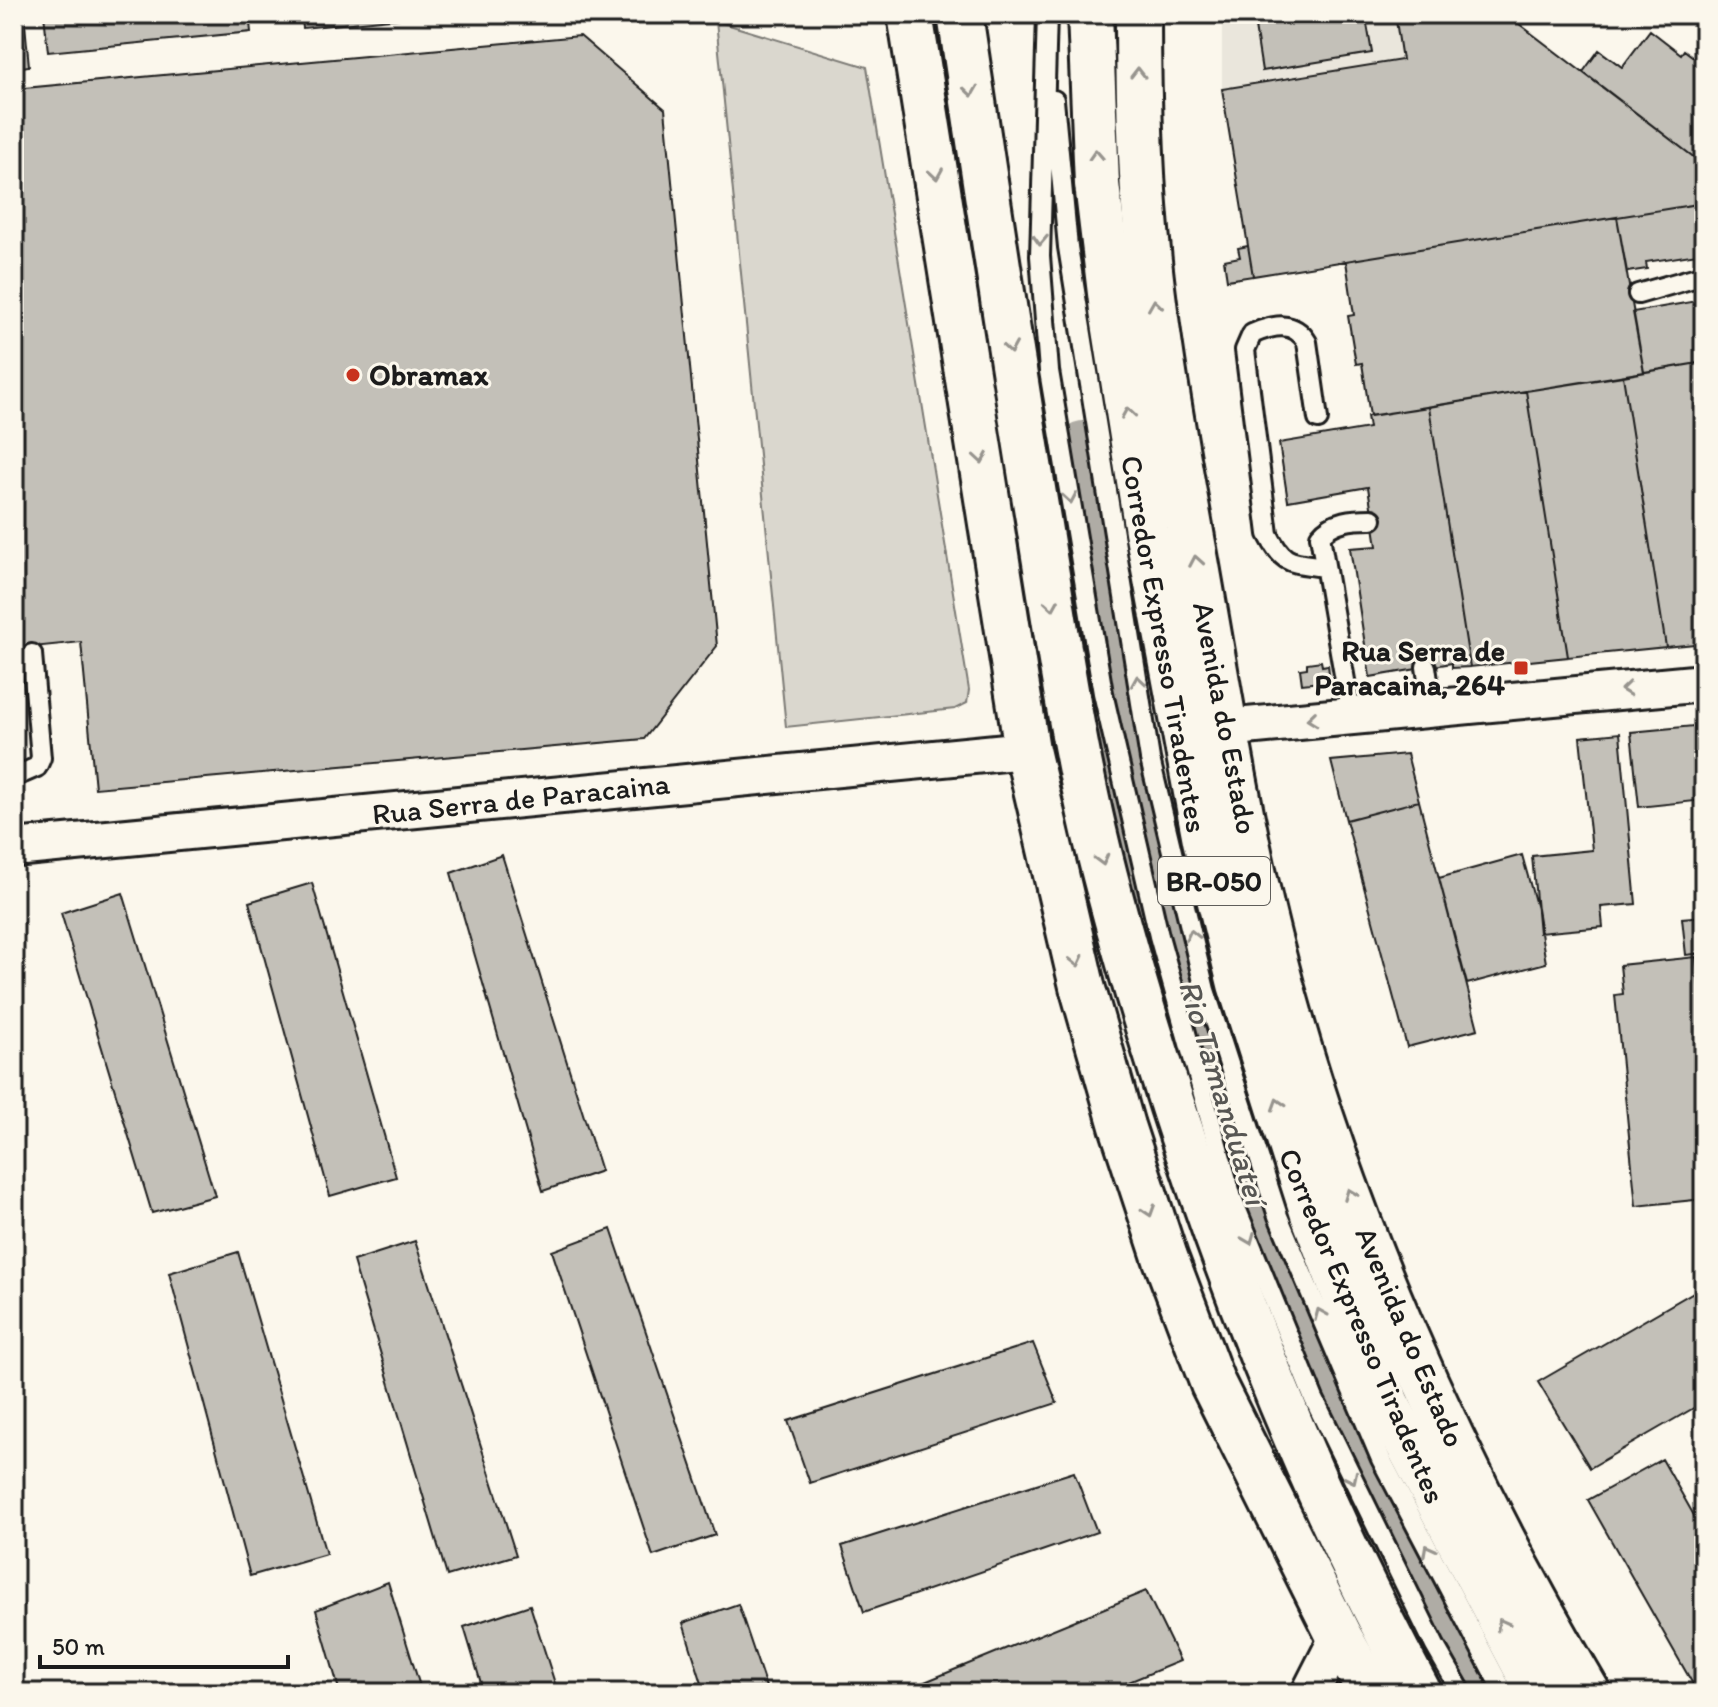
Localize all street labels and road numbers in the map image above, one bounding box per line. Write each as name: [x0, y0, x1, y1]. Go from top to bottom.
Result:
street label: Corredor Expresso Tiradentes: [1113, 452, 1216, 835]
street label: Avenida do Estado: [1185, 599, 1266, 837]
street label: Rua Serra de Paracaina: [370, 764, 672, 833]
road number: BR-050: [1158, 857, 1270, 905]
street label: Corredor Expresso Tiradentes: [1271, 1143, 1454, 1509]
street label: Avenida do Estado: [1347, 1221, 1474, 1453]

